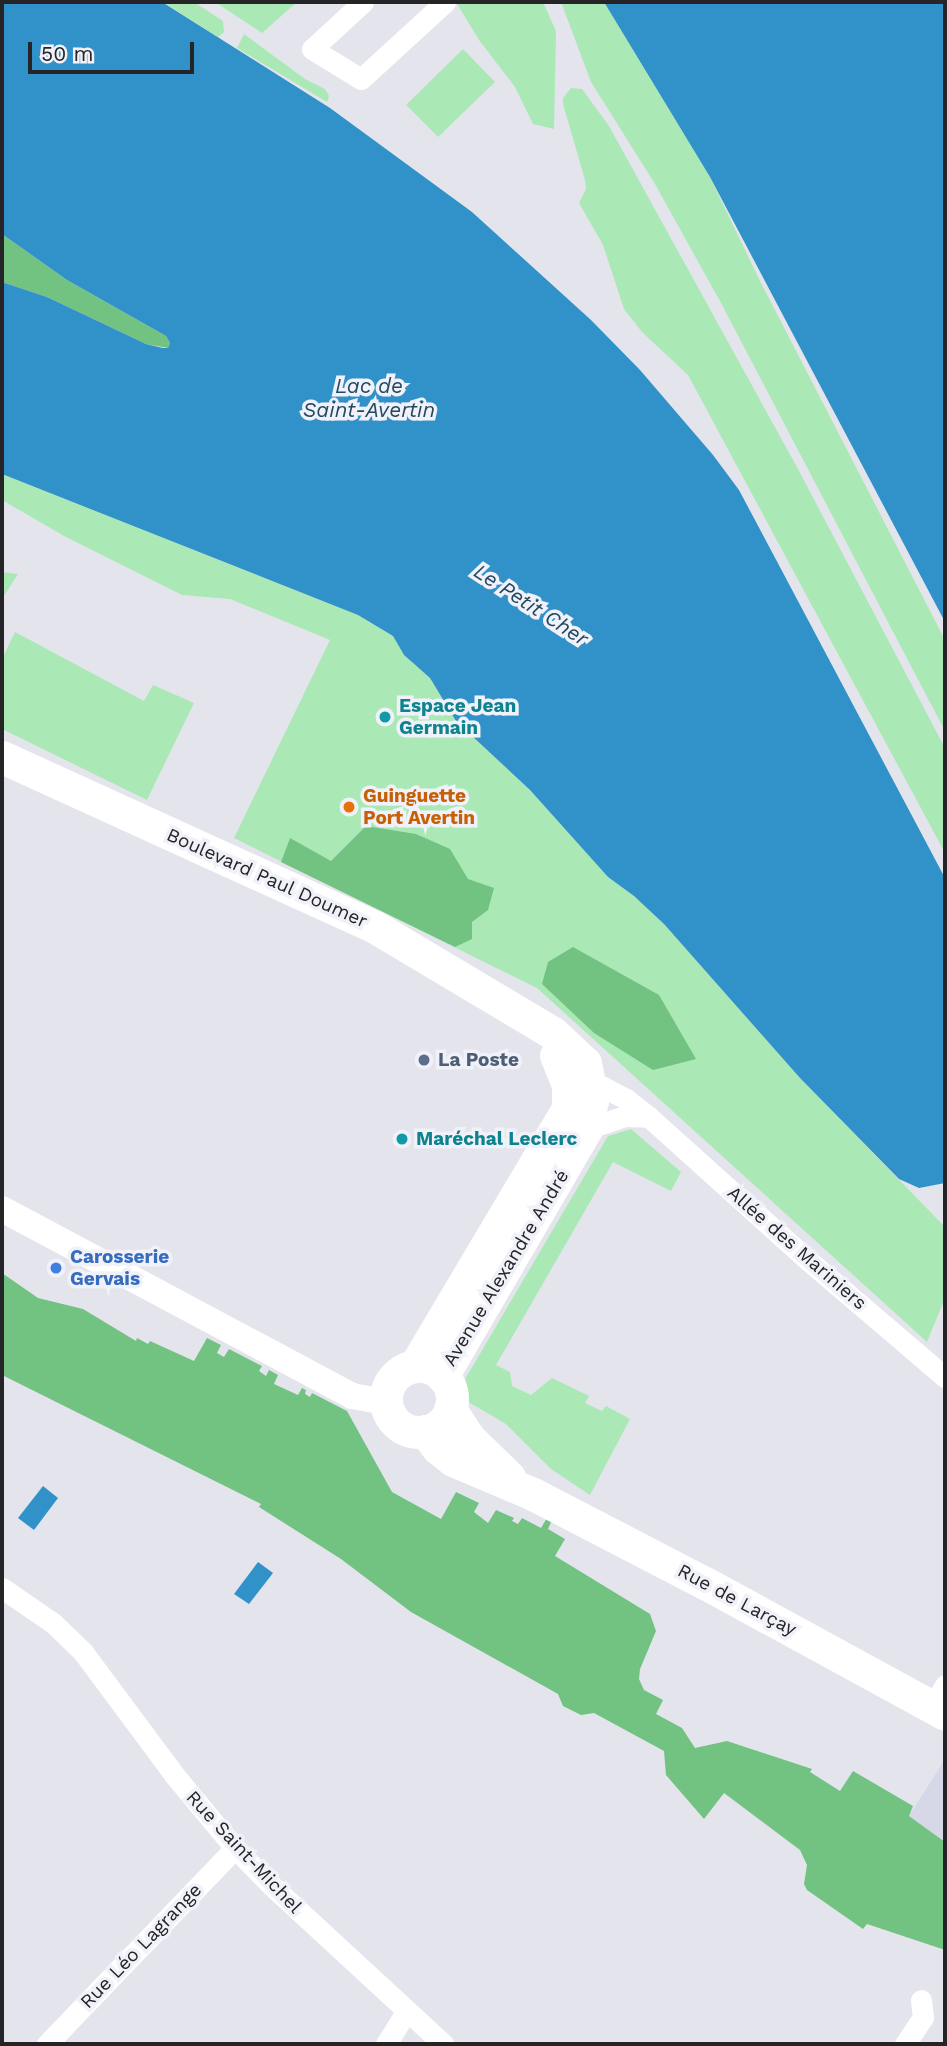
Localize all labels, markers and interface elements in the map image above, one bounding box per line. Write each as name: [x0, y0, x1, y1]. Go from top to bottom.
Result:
scale bar: [32, 28, 198, 72]
text: 50 m: [41, 41, 93, 66]
water label: Lac de Saint-Avertin: [303, 373, 435, 423]
water label: Le Petit Cher: [469, 559, 593, 651]
place label: Espace Jean Germain: [399, 695, 517, 739]
marker: Espace Jean Germain: [377, 709, 393, 725]
place label: Guinguette Port Avertin: [363, 785, 475, 829]
marker: Guinguette Port Avertin: [341, 799, 357, 815]
street label: Boulevard Paul Doumer: [163, 823, 371, 933]
place label: La Poste: [438, 1049, 519, 1071]
marker: La Poste: [416, 1052, 432, 1068]
place label: Maréchal Leclerc: [416, 1128, 578, 1150]
marker: Maréchal Leclerc: [394, 1131, 410, 1147]
street label: Avenue Alexandre André: [438, 1165, 574, 1371]
street label: Allée des Mariniers: [723, 1181, 871, 1315]
place label: Carosserie Gervais: [70, 1246, 169, 1290]
marker: Carosserie Gervais: [48, 1260, 64, 1276]
street label: Rue de Larçay: [674, 1559, 800, 1641]
street label: Rue Saint-Michel: [181, 1786, 307, 1918]
street label: Rue Léo Lagrange: [76, 1879, 206, 2013]

